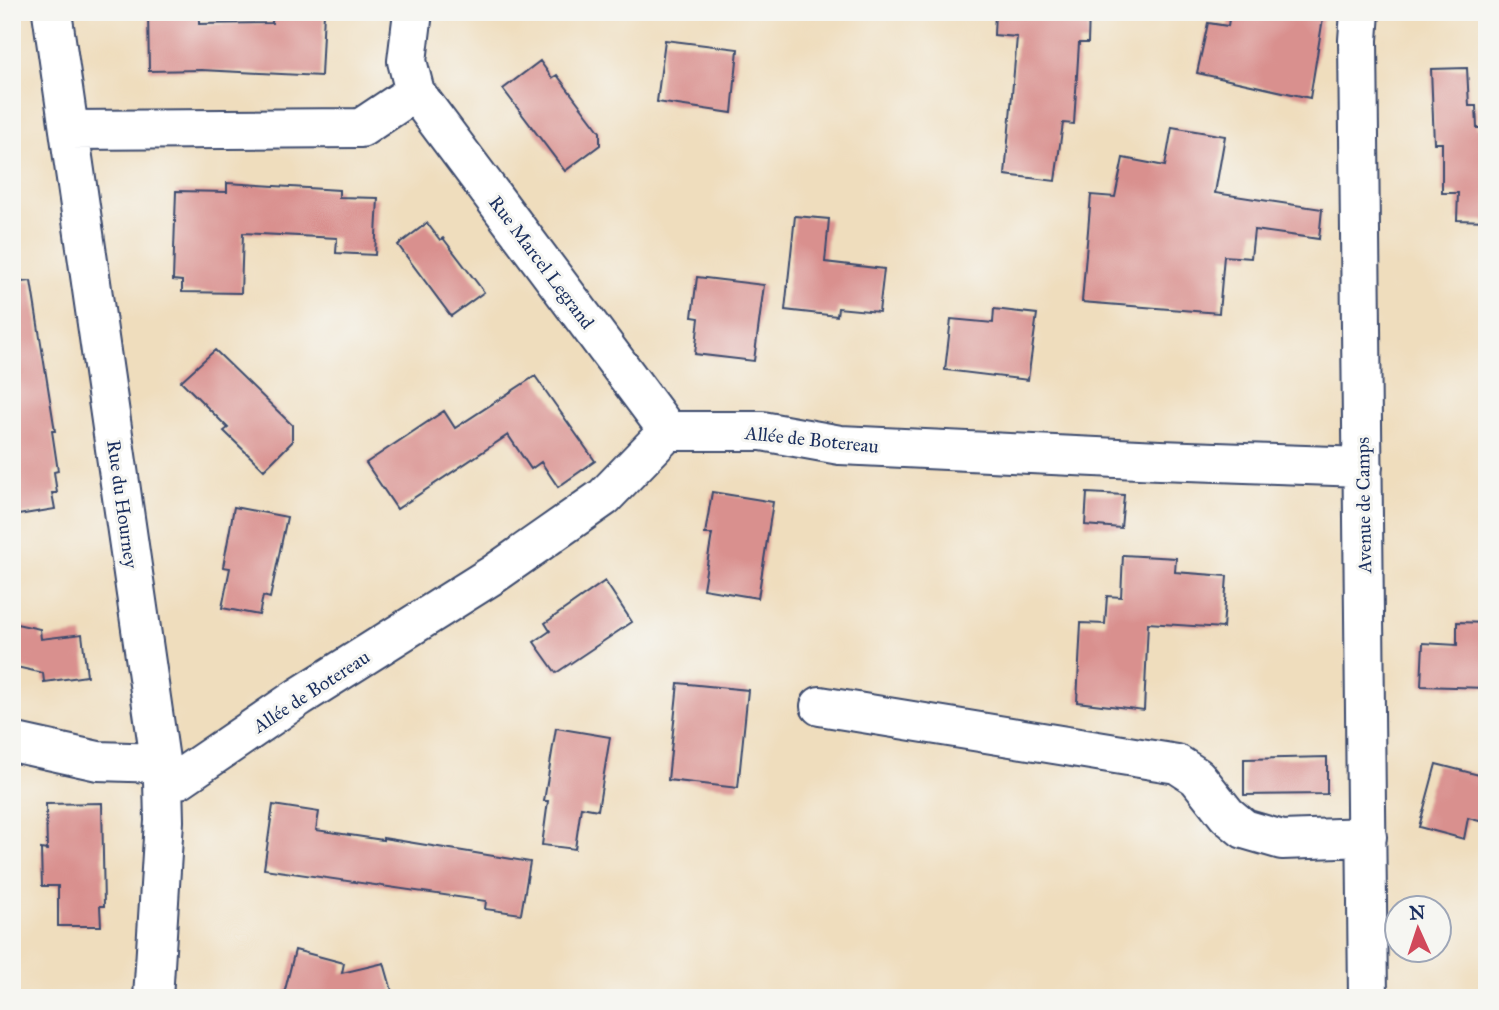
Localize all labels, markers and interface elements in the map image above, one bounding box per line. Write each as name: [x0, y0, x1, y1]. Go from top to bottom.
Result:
street label: Rue Marcel Legrand: [483, 191, 599, 334]
street label: Allée de Botereau: [743, 421, 880, 458]
street label: Avenue de Camps: [1351, 437, 1376, 574]
street label: Rue du Hourney: [102, 438, 143, 571]
street label: Allée de Botereau: [248, 645, 374, 738]
north arrow: [1384, 894, 1454, 964]
text: N: [1408, 901, 1426, 924]

